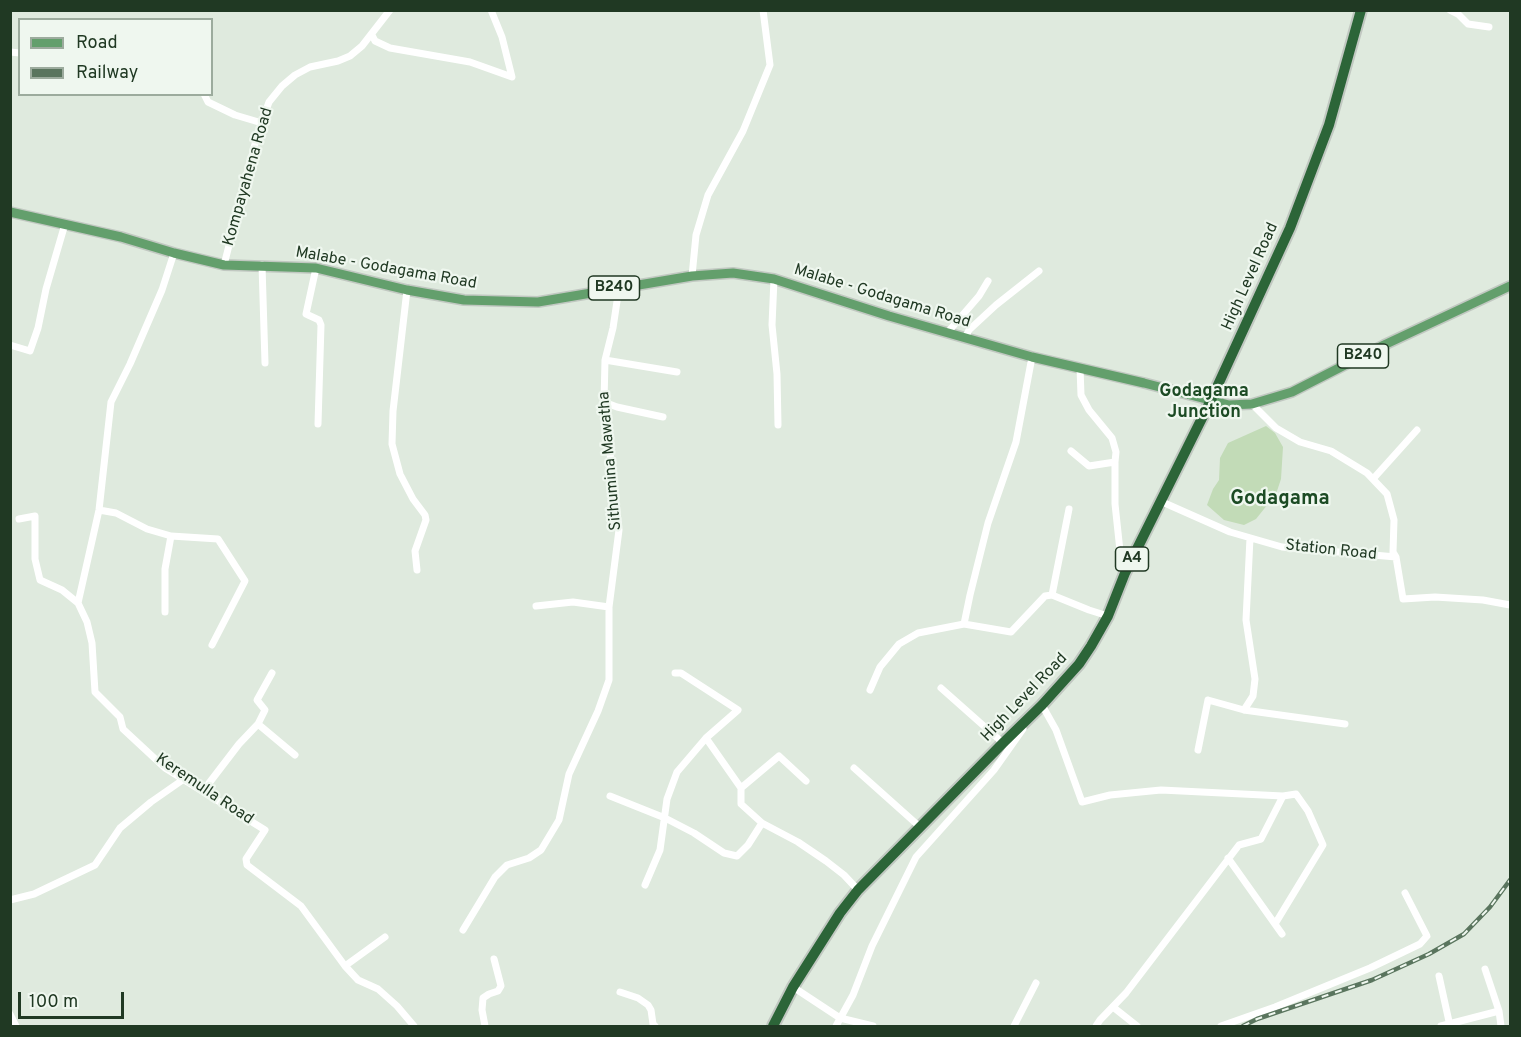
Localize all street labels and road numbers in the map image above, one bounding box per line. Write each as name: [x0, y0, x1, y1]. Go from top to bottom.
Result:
street label: Kompayahena Road: [220, 105, 278, 249]
street label: High Level Road: [1219, 220, 1283, 334]
street label: Malabe - Godagama Road: [294, 244, 478, 294]
street label: Malabe - Godagama Road: [791, 261, 973, 333]
road number: B240: [588, 276, 640, 300]
road number: B240: [1338, 344, 1388, 368]
street label: Sithumina Mawatha: [595, 391, 627, 531]
street label: Station Road: [1284, 537, 1378, 565]
road number: A4: [1116, 547, 1148, 571]
street label: High Level Road: [978, 650, 1072, 746]
street label: Keremulla Road: [152, 750, 256, 830]

